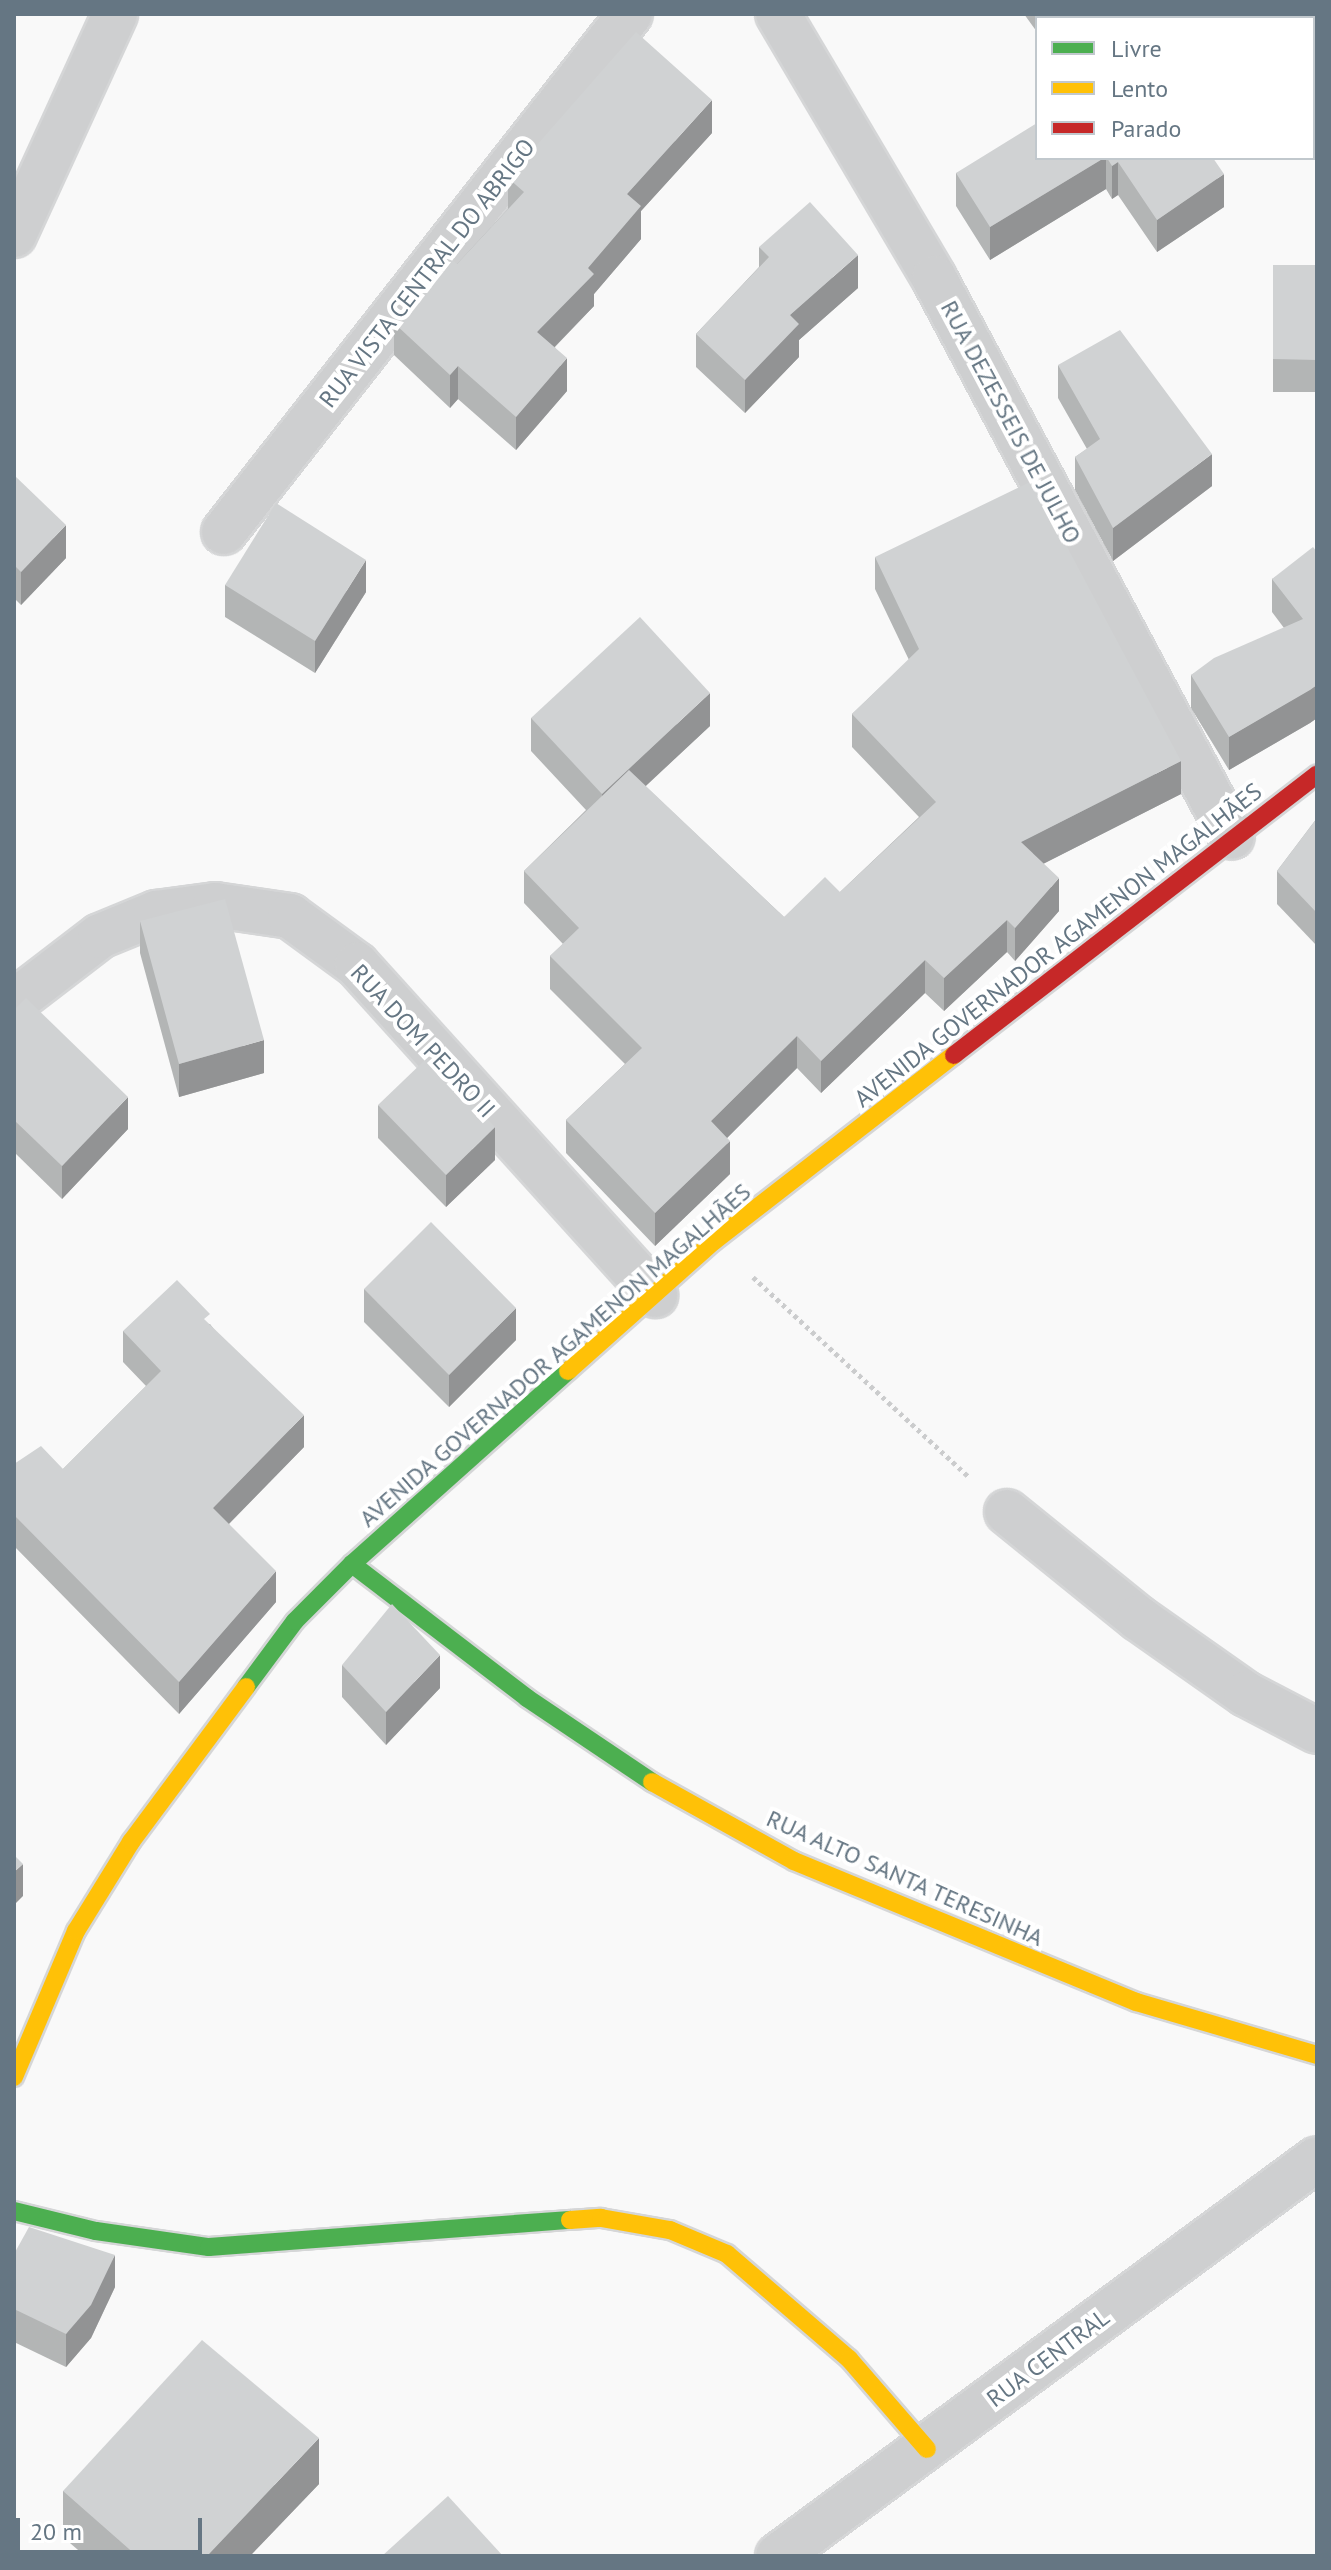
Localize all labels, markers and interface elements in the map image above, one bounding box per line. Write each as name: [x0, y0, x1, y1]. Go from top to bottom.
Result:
legend: [1035, 16, 1315, 160]
text: Livre: [1111, 33, 1162, 64]
text: Lento: [1111, 73, 1168, 104]
text: Parado: [1111, 113, 1181, 144]
street label: RUA VISTA CENTRAL DO ABRIGO: [312, 131, 542, 415]
street label: RUA DEZESSEIS DE JULHO: [934, 295, 1088, 549]
street label: AVENIDA GOVERNADOR AGAMENON MAGALHÃES: [848, 776, 1268, 1114]
street label: RUA DOM PEDRO II: [344, 958, 502, 1124]
street label: AVENIDA GOVERNADOR AGAMENON MAGALHÃES: [353, 1177, 757, 1533]
street label: RUA ALTO SANTA TERESINHA: [761, 1803, 1049, 1953]
street label: RUA CENTRAL: [981, 2302, 1115, 2414]
scale bar: [20, 2502, 206, 2552]
text: 20 m: [30, 2516, 82, 2547]

